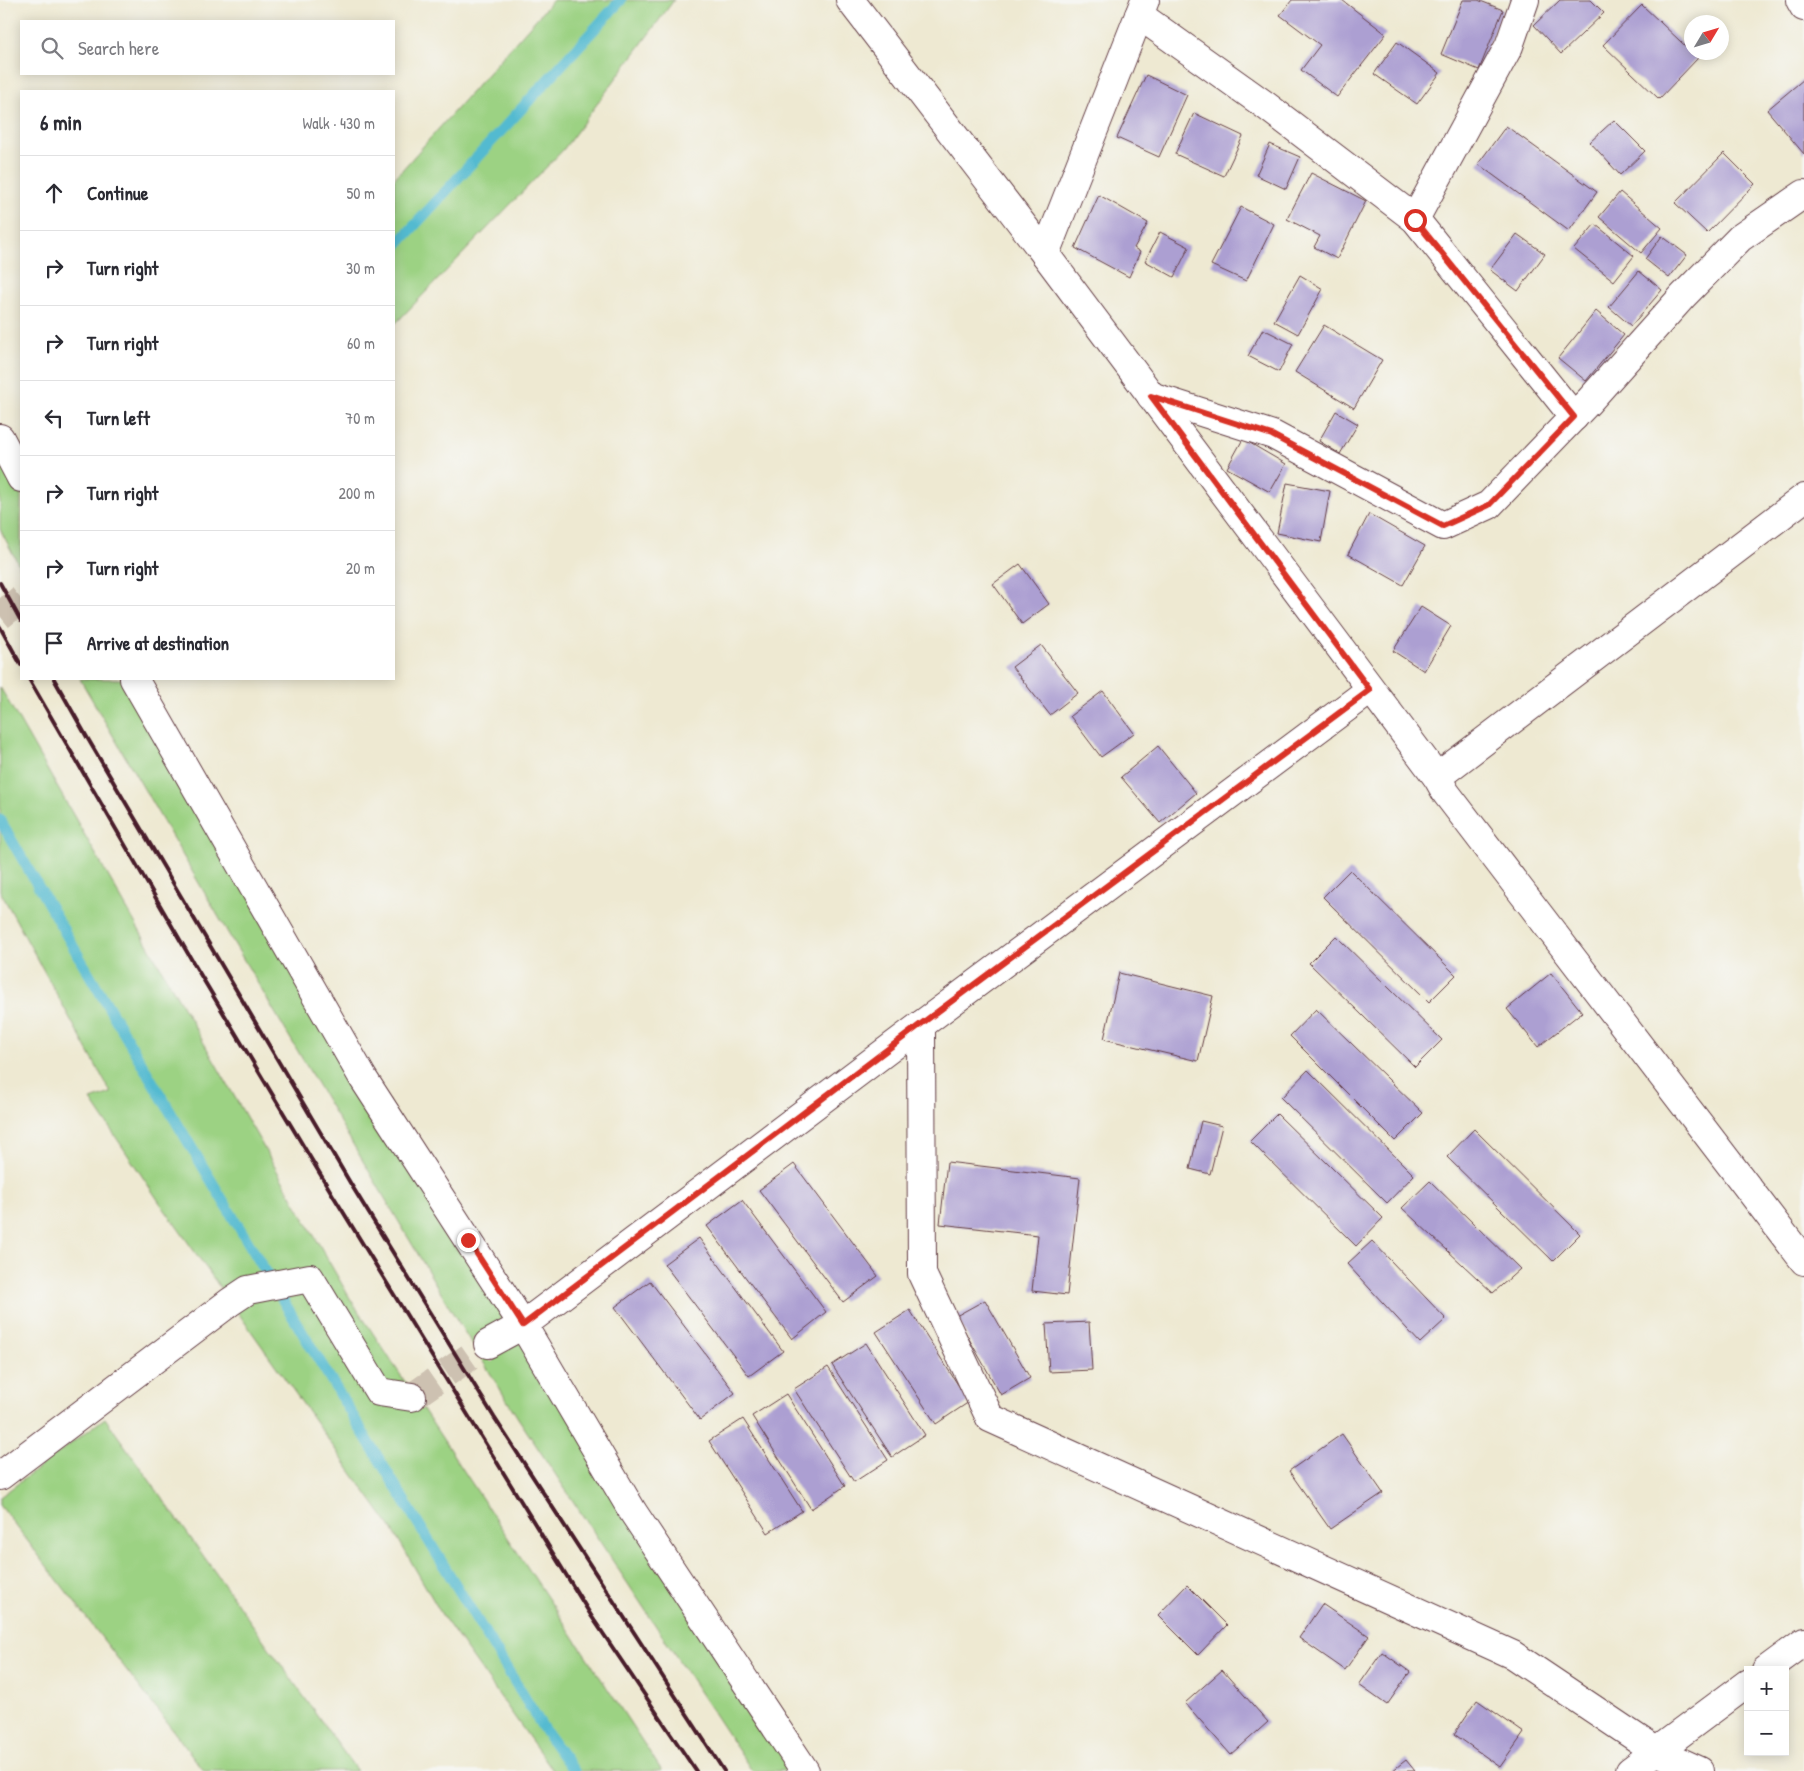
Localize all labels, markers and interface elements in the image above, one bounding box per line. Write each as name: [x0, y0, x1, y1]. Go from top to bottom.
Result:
north arrow: [1684, 15, 1729, 60]
search box: [20, 20, 395, 75]
icon: search: [38, 34, 66, 62]
text: Search here: [78, 35, 159, 61]
text: 6 min: [40, 108, 82, 137]
text: Walk · 430 m: [303, 112, 375, 134]
icon: ahead: [40, 179, 68, 207]
text: Continue: [87, 180, 148, 206]
text: 50 m: [347, 182, 375, 204]
route start: [1404, 209, 1427, 232]
icon: right: [40, 254, 68, 282]
text: Turn right: [87, 255, 158, 281]
text: 30 m: [346, 257, 375, 279]
icon: right: [40, 329, 68, 357]
text: Turn right: [87, 330, 158, 356]
text: 60 m: [347, 332, 375, 354]
icon: left: [40, 404, 68, 432]
text: Turn left: [87, 405, 150, 431]
text: 70 m: [345, 407, 375, 429]
icon: right: [40, 479, 68, 507]
text: Turn right: [87, 480, 158, 506]
text: 200 m: [339, 482, 375, 504]
icon: right: [40, 554, 68, 582]
text: Turn right: [87, 555, 158, 581]
text: 20 m: [346, 557, 375, 579]
icon: arrive: [40, 629, 68, 657]
text: Arrive at destination: [87, 630, 229, 656]
route end: [457, 1229, 480, 1252]
map controls: [1744, 1666, 1789, 1756]
button: +: [1744, 1666, 1789, 1711]
button: −: [1744, 1711, 1789, 1756]

